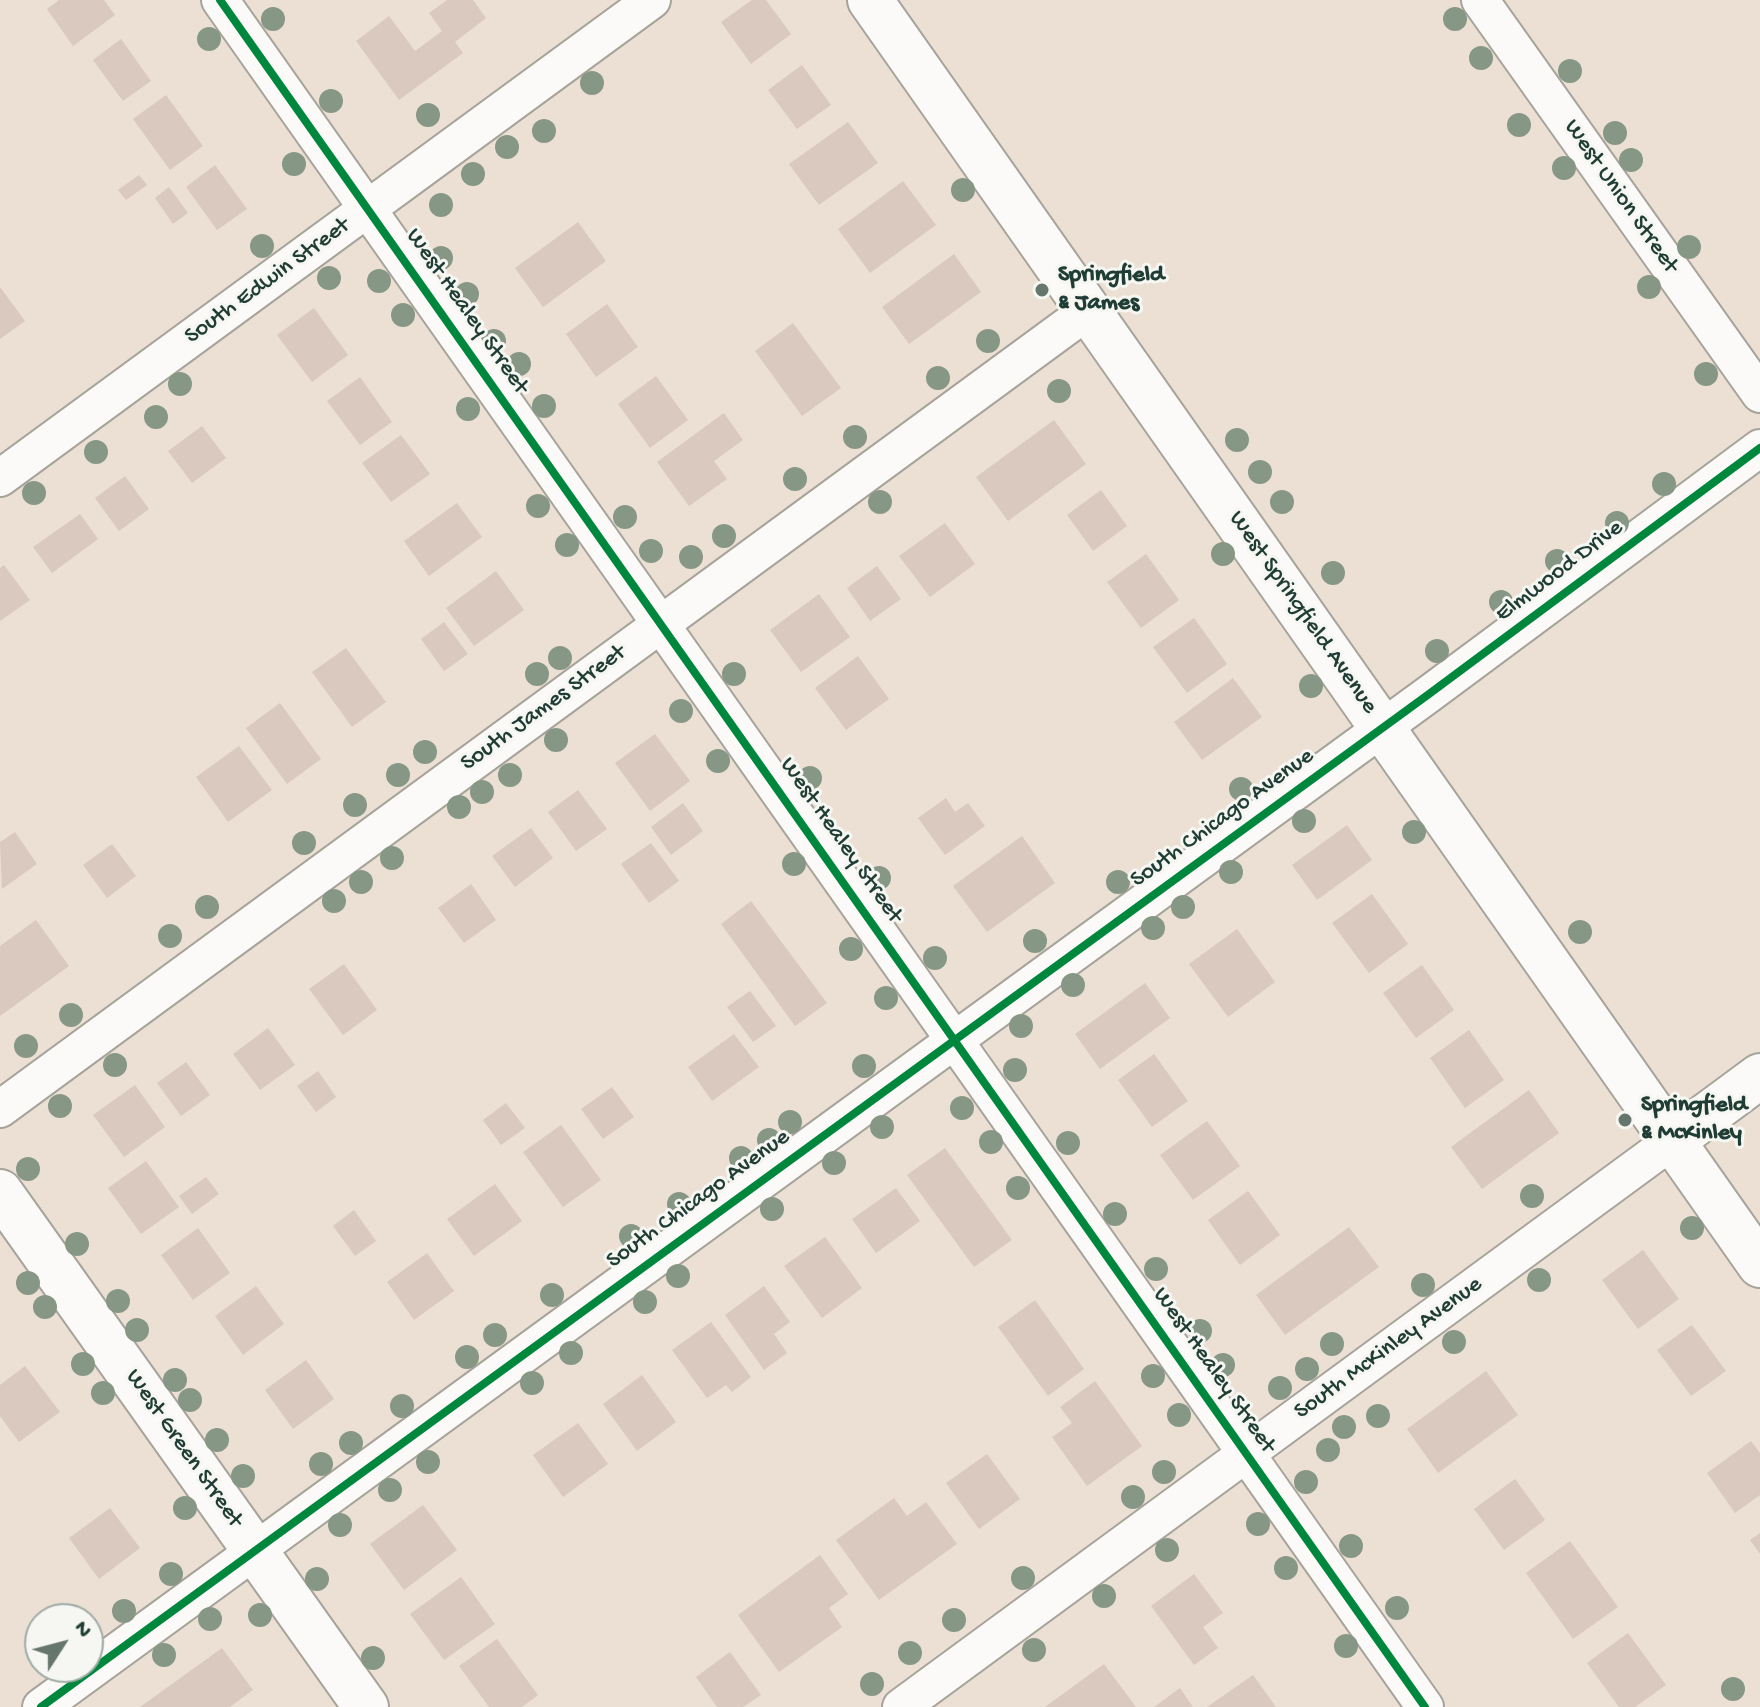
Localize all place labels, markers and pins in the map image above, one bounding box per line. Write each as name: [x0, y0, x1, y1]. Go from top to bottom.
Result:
place label: Springfield & James: [1058, 262, 1164, 318]
marker: Springfield & James: [1033, 281, 1051, 299]
place label: Springfield & McKinley: [1641, 1092, 1747, 1148]
marker: Springfield & McKinley: [1616, 1111, 1634, 1129]

